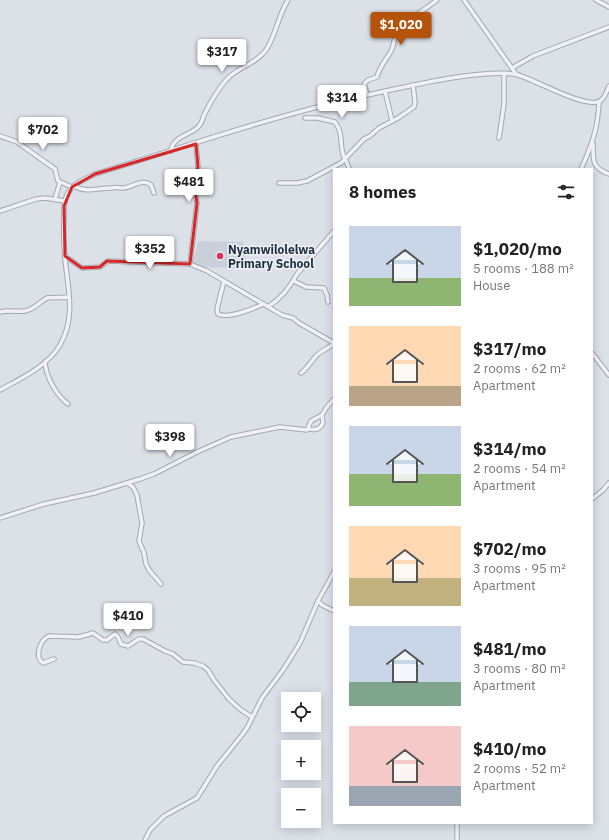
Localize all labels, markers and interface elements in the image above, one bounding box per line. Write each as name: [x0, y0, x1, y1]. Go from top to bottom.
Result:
pin: $1,020: [368, 12, 434, 46]
text: $1,020: [379, 16, 423, 33]
pin: $317: [198, 39, 246, 73]
text: $317: [206, 43, 238, 60]
pin: $314: [318, 85, 366, 119]
text: $314: [326, 89, 358, 106]
pin: $702: [19, 117, 67, 151]
text: $702: [27, 121, 59, 138]
pin: $481: [165, 169, 213, 203]
text: $481: [173, 173, 205, 190]
text: 8 homes: [349, 181, 416, 203]
icon: filters: [555, 181, 577, 203]
pin: $352: [126, 236, 174, 270]
text: $1,020/mo: [473, 238, 562, 260]
text: $352: [134, 240, 166, 257]
place label: Nyamwilolelwa Primary School: [228, 242, 315, 271]
icon: home: [381, 242, 429, 290]
marker: Nyamwilolelwa Primary School: [215, 251, 225, 261]
text: 5 rooms · 188 m²: [473, 260, 574, 277]
text: House: [473, 277, 510, 294]
text: $317/mo: [473, 338, 546, 360]
icon: home: [381, 342, 429, 390]
text: 2 rooms · 62 m²: [473, 360, 566, 377]
text: Apartment: [473, 377, 536, 394]
pin: $398: [146, 424, 194, 458]
text: $398: [154, 428, 186, 445]
text: $314/mo: [473, 438, 546, 460]
icon: home: [381, 442, 429, 490]
text: 2 rooms · 54 m²: [473, 460, 566, 477]
text: Apartment: [473, 477, 536, 494]
text: $702/mo: [473, 538, 546, 560]
icon: home: [381, 542, 429, 590]
text: 3 rooms · 95 m²: [473, 560, 566, 577]
text: Apartment: [473, 577, 536, 594]
pin: $410: [104, 603, 152, 637]
text: $410: [112, 607, 144, 624]
text: $481/mo: [473, 638, 546, 660]
icon: home: [381, 642, 429, 690]
text: 3 rooms · 80 m²: [473, 660, 566, 677]
text: Apartment: [473, 677, 536, 694]
map controls: [281, 692, 321, 828]
button: locate: [281, 692, 321, 732]
text: $410/mo: [473, 738, 546, 760]
button: +: [281, 740, 321, 780]
icon: home: [381, 742, 429, 790]
text: 2 rooms · 52 m²: [473, 760, 566, 777]
text: Apartment: [473, 777, 536, 794]
button: −: [281, 788, 321, 828]

